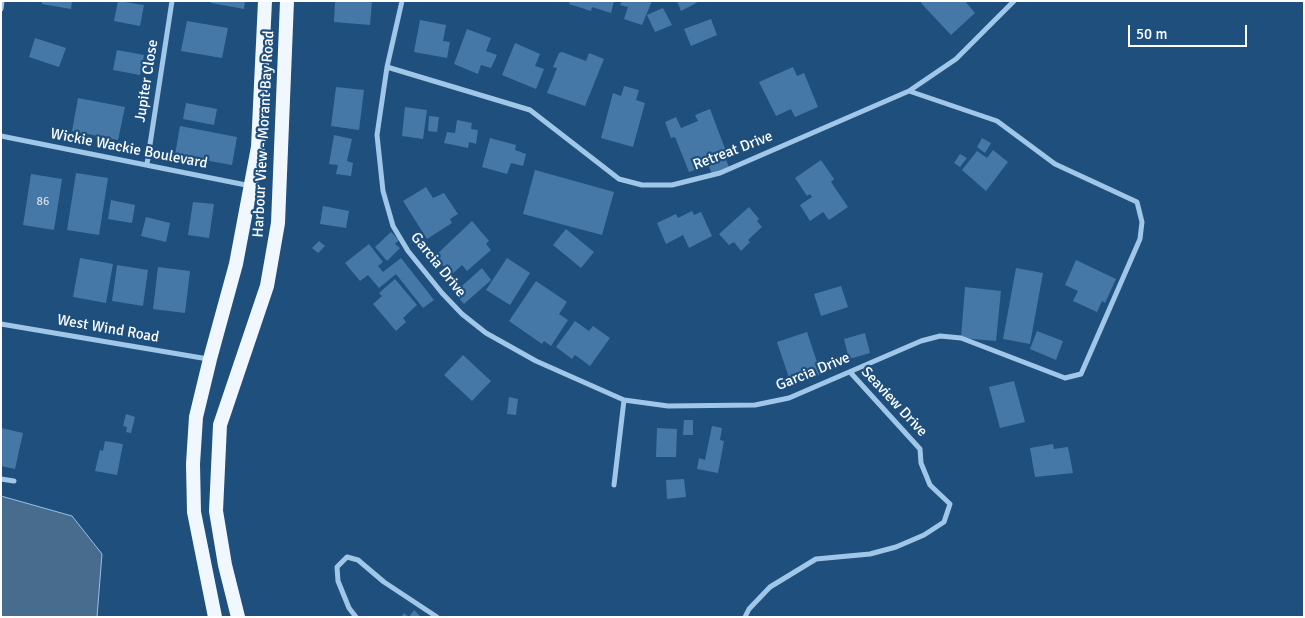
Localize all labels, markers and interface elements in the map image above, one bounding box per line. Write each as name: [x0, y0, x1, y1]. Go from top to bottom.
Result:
scale bar: [1130, 15, 1249, 47]
text: 50 m: [1136, 25, 1167, 43]
street label: Harbour View - Morant Bay Road: [250, 30, 278, 238]
street label: Jupiter Close: [132, 38, 162, 124]
street label: Wickie Wackie Boulevard: [49, 125, 209, 173]
street label: Retreat Drive: [691, 128, 775, 174]
house number: 86: [37, 195, 49, 209]
street label: Garcia Drive: [406, 229, 470, 301]
street label: West Wind Road: [56, 311, 160, 347]
street label: Garcia Drive: [773, 349, 853, 395]
street label: Seaview Drive: [857, 363, 931, 441]

